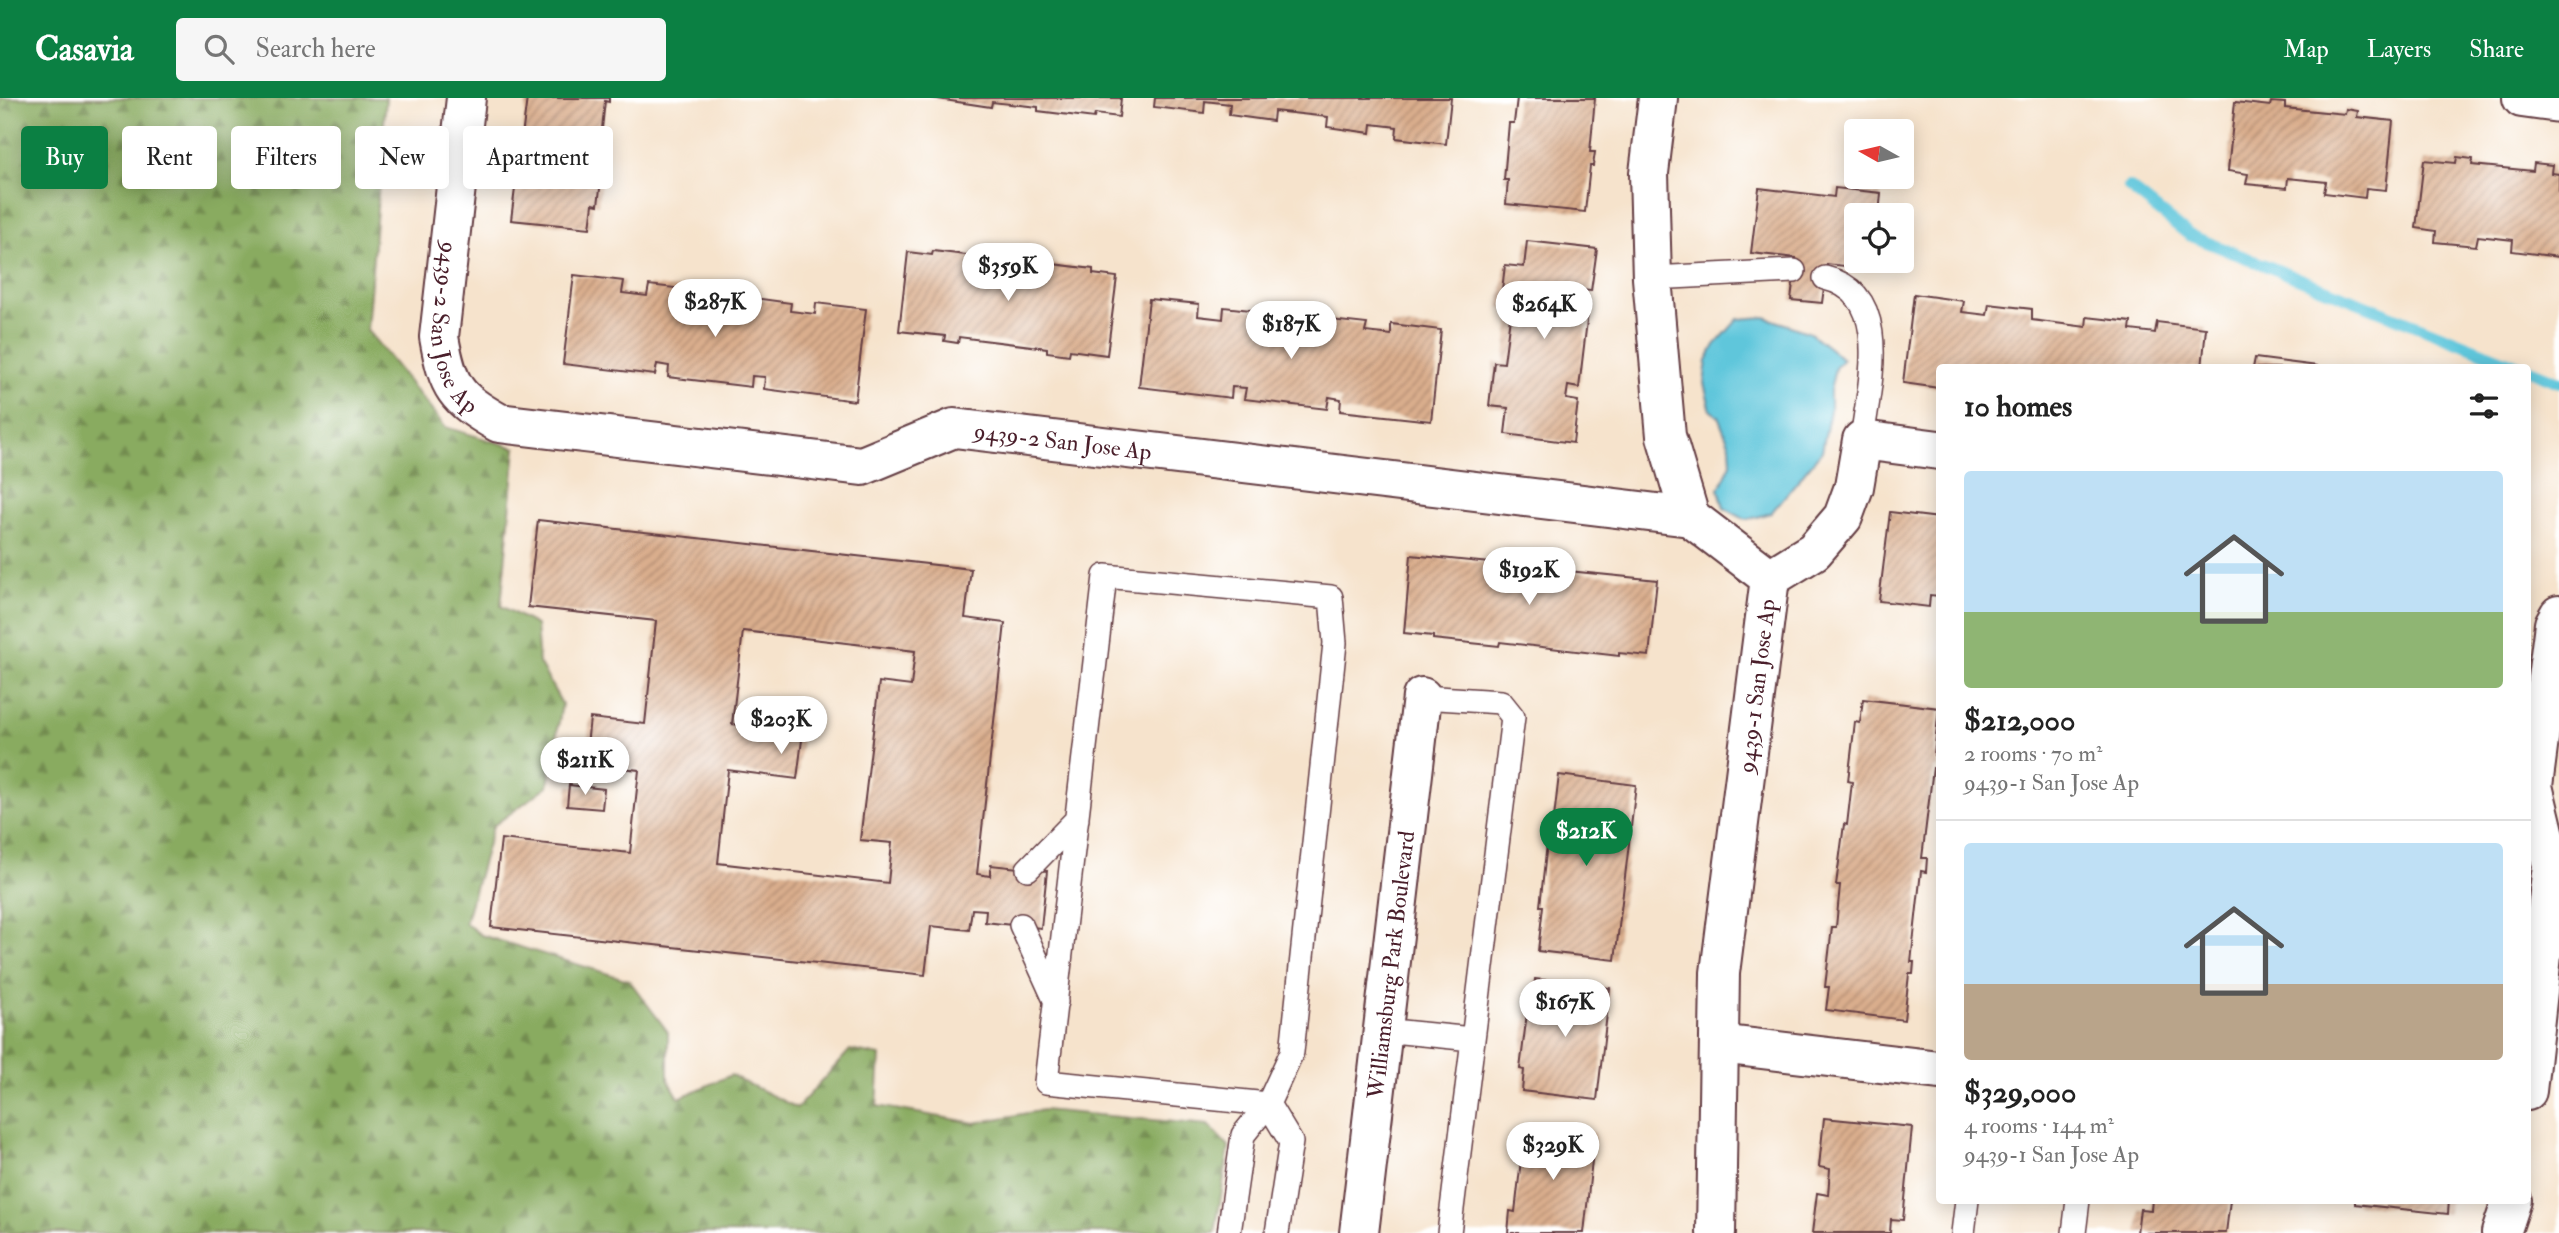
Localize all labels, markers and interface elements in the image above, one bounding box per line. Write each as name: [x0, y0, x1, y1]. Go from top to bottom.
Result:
search box: [176, 18, 666, 81]
text: Casavia: [35, 29, 134, 70]
icon: search: [200, 30, 238, 68]
text: Search here: [256, 33, 376, 65]
text: Map: [2284, 34, 2329, 65]
text: Layers: [2367, 34, 2431, 65]
text: Share: [2469, 34, 2524, 65]
north arrow: [1844, 119, 1914, 189]
map controls: [1844, 119, 1914, 273]
chip: Buy: [21, 126, 108, 189]
chip: Rent: [122, 126, 217, 189]
chip: Filters: [231, 126, 341, 189]
chip: New: [355, 126, 449, 189]
chip: Apartment: [463, 126, 613, 189]
button: locate: [1844, 203, 1914, 273]
street label: 9439-2 San Jose Ap: [424, 238, 484, 421]
pin: $359K: [959, 244, 1057, 303]
text: $359K: [978, 251, 1038, 280]
pin: $287K: [666, 280, 764, 339]
pin: $264K: [1495, 282, 1593, 341]
text: $287K: [684, 287, 746, 316]
text: $264K: [1512, 289, 1576, 318]
pin: $187K: [1242, 302, 1340, 361]
text: $187K: [1262, 309, 1320, 338]
icon: filters: [2465, 387, 2503, 425]
text: 10 homes: [1964, 388, 2072, 425]
street label: 9439-2 San Jose Ap: [971, 416, 1153, 467]
icon: home: [2171, 516, 2297, 642]
pin: $192K: [1480, 547, 1578, 607]
text: $192K: [1499, 555, 1559, 584]
street label: 9439-1 San Jose Ap: [1732, 597, 1783, 777]
pin: $203K: [732, 696, 830, 756]
text: $212,000: [1964, 702, 2075, 739]
text: $203K: [750, 704, 812, 733]
pin: $211K: [536, 738, 634, 797]
text: 2 rooms · 70 m²: [1964, 739, 2103, 768]
text: $211K: [556, 745, 614, 774]
text: 9439-1 San Jose Ap: [1964, 768, 2139, 797]
pin: $212K: [1537, 808, 1635, 868]
text: $212K: [1556, 816, 1616, 845]
street label: Williamsburg Park Boulevard: [1360, 829, 1421, 1101]
icon: home: [2171, 888, 2297, 1014]
pin: $167K: [1516, 979, 1614, 1039]
text: $167K: [1535, 987, 1595, 1016]
text: $329,000: [1964, 1074, 2076, 1111]
text: 4 rooms · 144 m²: [1964, 1111, 2114, 1140]
pin: $329K: [1504, 1122, 1602, 1182]
text: $329K: [1522, 1130, 1584, 1159]
text: 9439-1 San Jose Ap: [1964, 1140, 2139, 1169]

